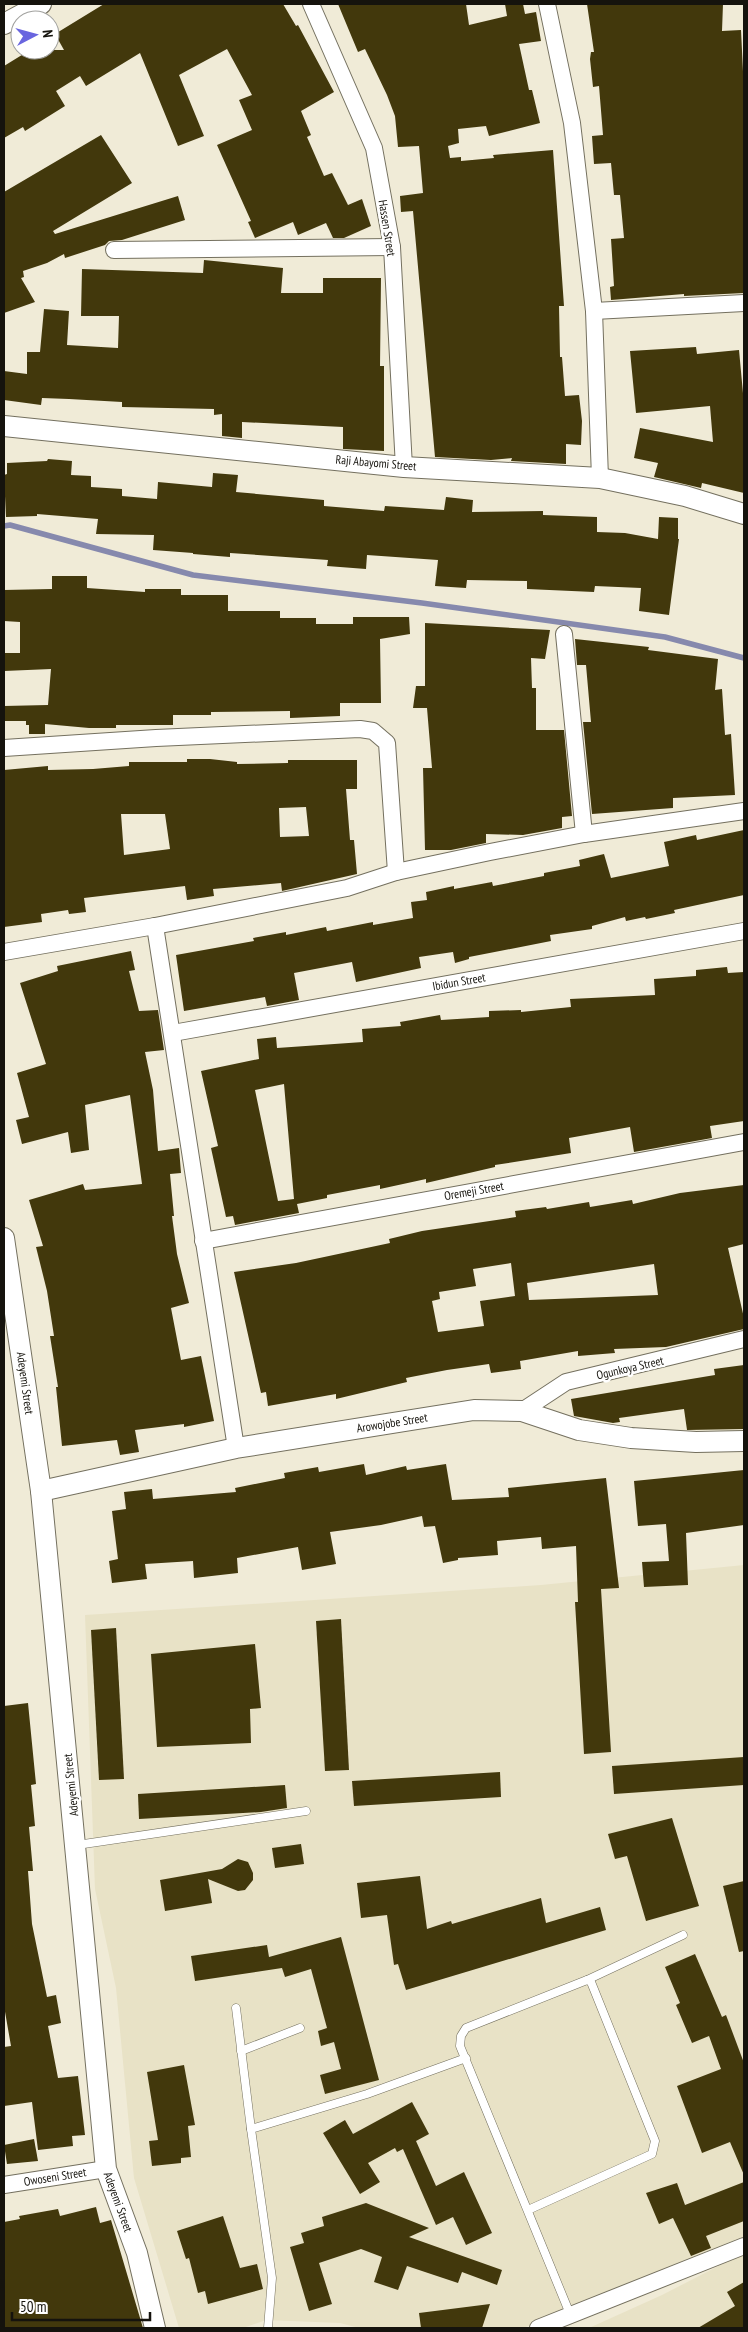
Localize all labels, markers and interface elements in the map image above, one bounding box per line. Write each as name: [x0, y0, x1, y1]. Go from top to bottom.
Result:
north arrow: [10, 10, 60, 60]
text: N: [39, 29, 57, 38]
street label: Hassen Street: [376, 199, 399, 258]
street label: Raji Abayomi Street: [335, 451, 418, 474]
street label: Ibidun Street: [431, 969, 487, 994]
street label: Oremeji Street: [443, 1178, 506, 1203]
street label: Adeyemi Street: [14, 1351, 37, 1416]
street label: Ogunkoya Street: [595, 1352, 666, 1383]
street label: Arowojobe Street: [355, 1409, 429, 1436]
street label: Adeyemi Street: [60, 1752, 81, 1817]
street label: Owoseni Street: [23, 2164, 88, 2189]
street label: Adeyemi Street: [101, 2170, 137, 2235]
scale bar: [12, 2290, 150, 2322]
text: 50 m: [20, 2297, 46, 2316]

